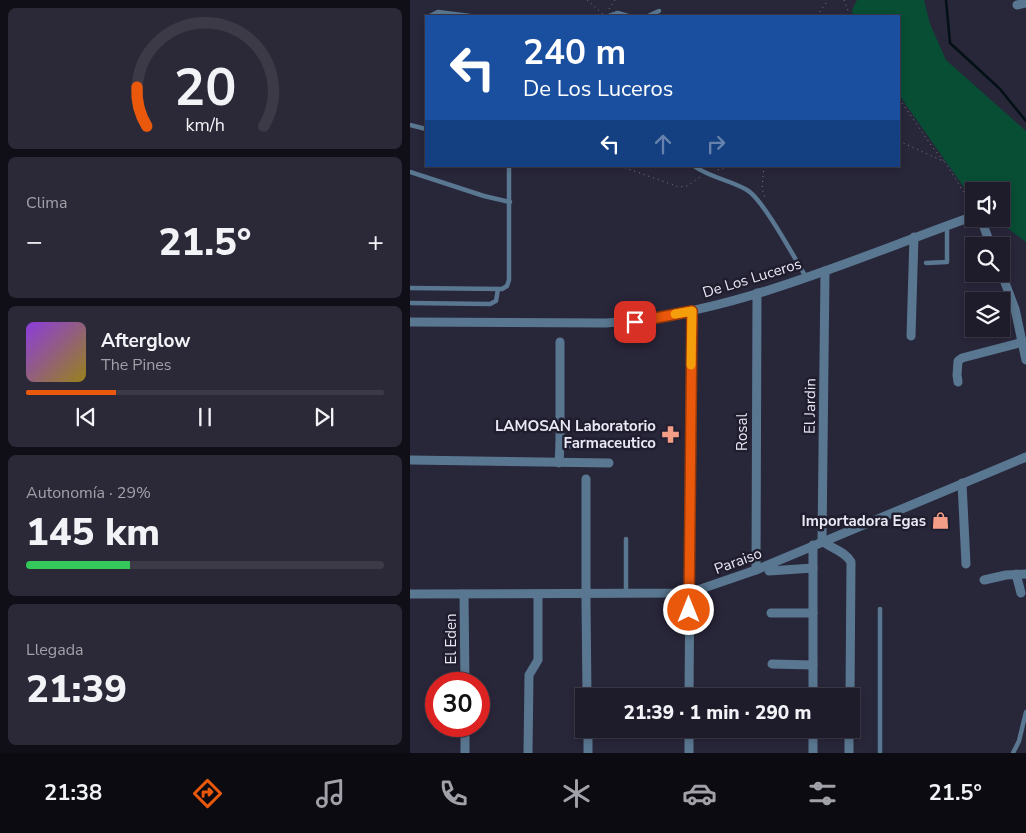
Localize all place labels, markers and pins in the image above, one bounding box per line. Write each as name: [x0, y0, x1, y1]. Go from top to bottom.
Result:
pin: [614, 301, 656, 343]
place label: LAMOSAN Laboratorio Farmaceutico: [495, 416, 656, 453]
pharmacy icon: LAMOSAN Laboratorio Farmaceutico: [660, 425, 680, 445]
place label: Importadora Egas: [802, 511, 926, 531]
shop icon: Importadora Egas: [930, 511, 950, 531]

